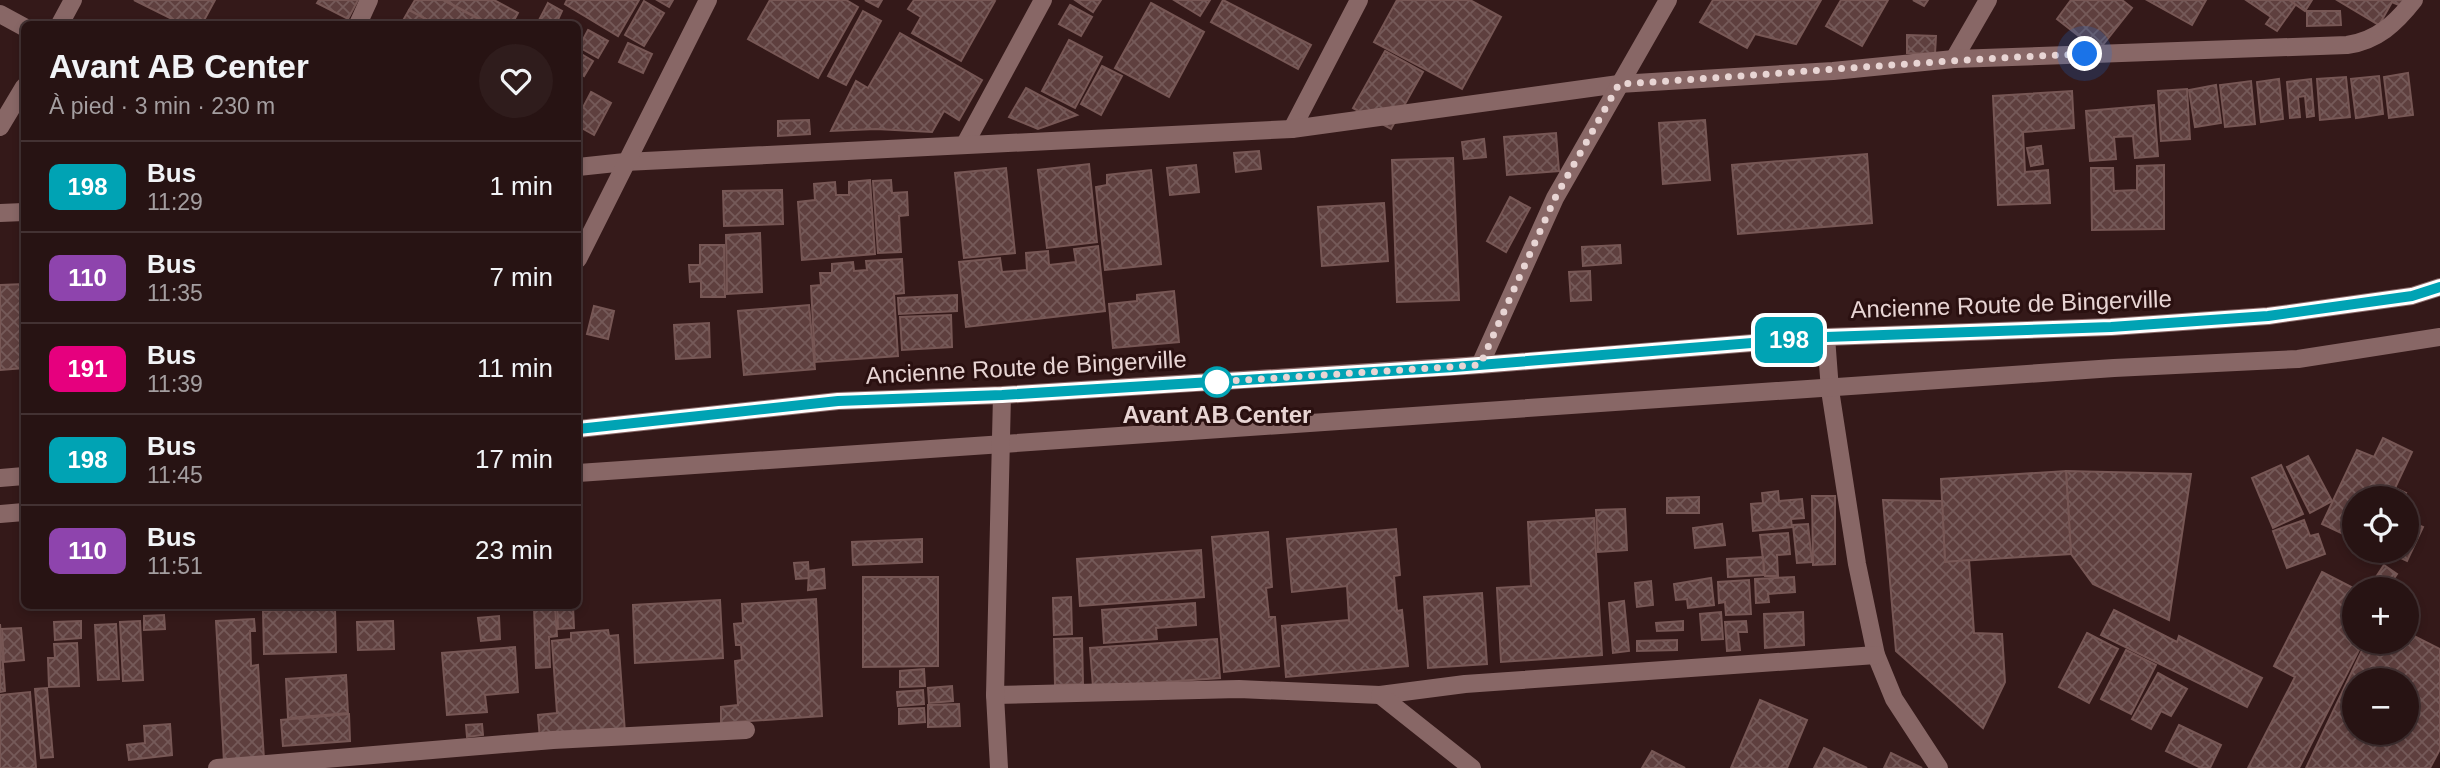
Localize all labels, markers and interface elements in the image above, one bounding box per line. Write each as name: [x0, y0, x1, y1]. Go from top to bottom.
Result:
your location: [2067, 36, 2102, 71]
button: heart: [479, 44, 553, 118]
text: Avant AB Center: [49, 48, 309, 85]
text: À pied · 3 min · 230 m: [49, 93, 275, 119]
text: Bus: [147, 158, 196, 188]
text: 1 min: [489, 171, 553, 201]
text: 198: [67, 173, 108, 200]
text: 11:29: [147, 189, 203, 215]
text: Bus: [147, 249, 196, 279]
text: 7 min: [489, 262, 553, 292]
text: 110: [68, 264, 107, 291]
text: 11:35: [147, 280, 203, 306]
street label: Ancienne Route de Bingerville: [1850, 285, 2172, 323]
line badge: 198: [1749, 317, 1829, 363]
text: 198: [1769, 326, 1809, 353]
text: Bus: [147, 340, 196, 370]
street label: Ancienne Route de Bingerville: [865, 345, 1187, 389]
text: 11 min: [477, 353, 553, 383]
text: 191: [67, 355, 108, 382]
marker: Avant AB Center: [1202, 367, 1232, 397]
text: 11:39: [147, 371, 203, 397]
place label: Avant AB Center: [1123, 401, 1311, 428]
text: Bus: [147, 431, 196, 461]
text: 17 min: [475, 444, 553, 474]
text: 198: [67, 446, 108, 473]
text: 11:45: [147, 462, 203, 488]
map controls: [2342, 486, 2419, 745]
button: locate: [2342, 486, 2419, 563]
text: Bus: [147, 522, 196, 552]
text: 23 min: [475, 535, 553, 565]
text: 110: [68, 537, 107, 564]
text: 11:51: [147, 553, 203, 579]
button: +: [2342, 577, 2419, 654]
button: −: [2342, 668, 2419, 745]

